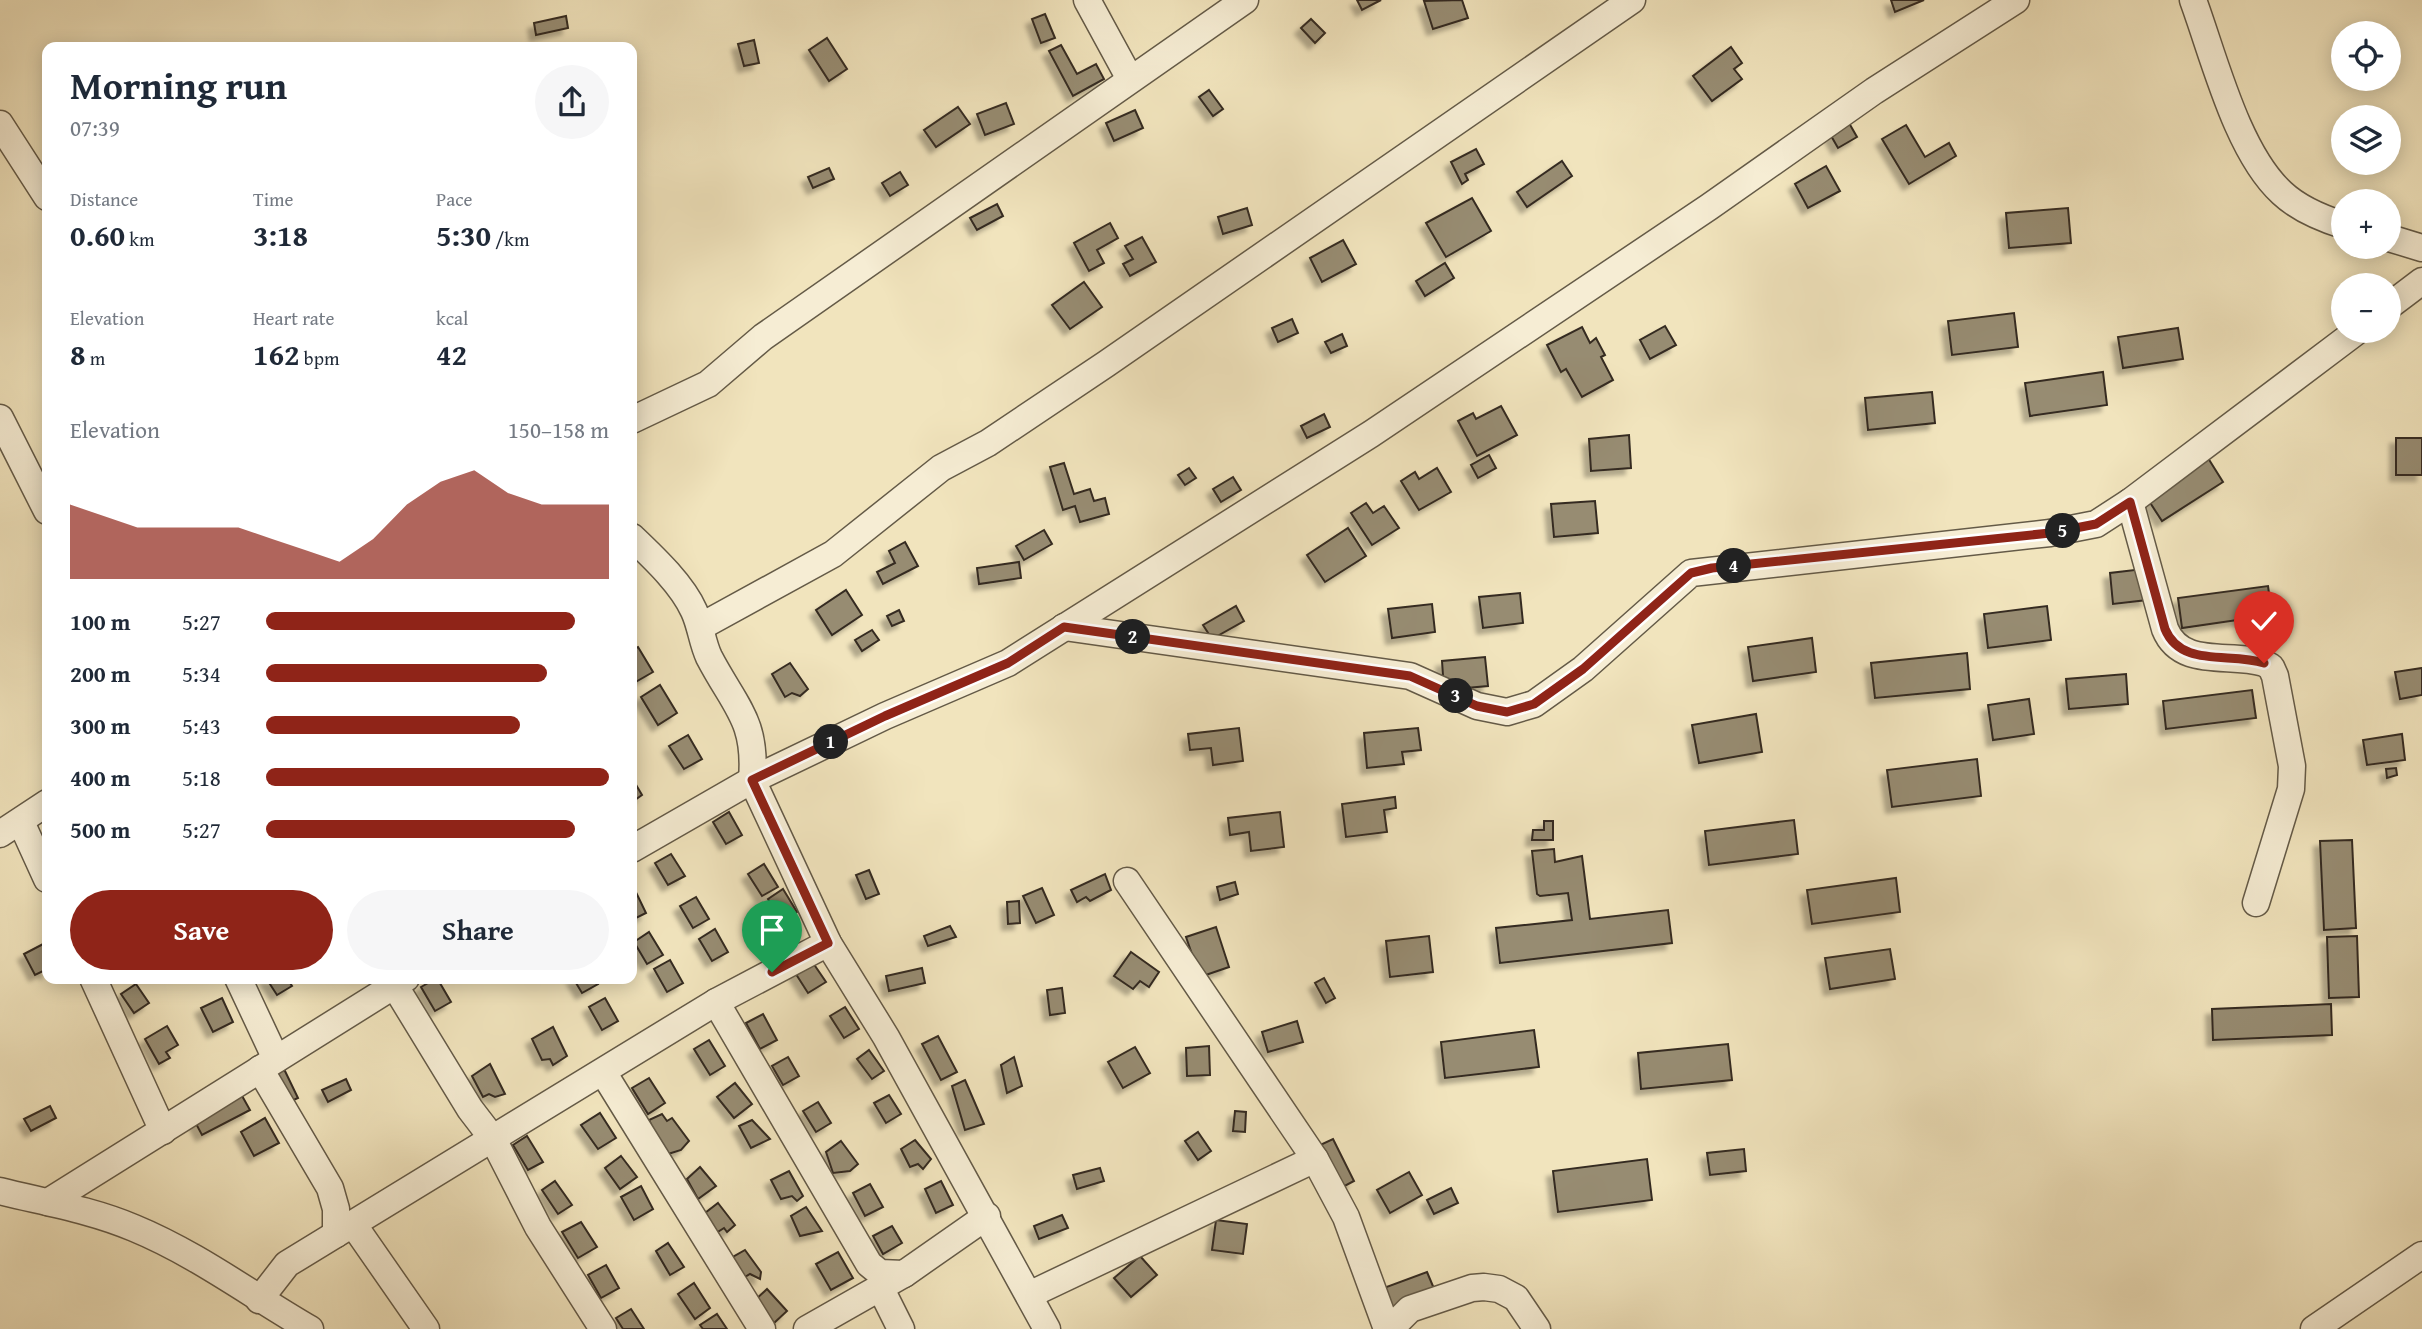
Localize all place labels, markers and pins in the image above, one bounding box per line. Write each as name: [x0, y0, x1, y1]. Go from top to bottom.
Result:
pin: 5: [2046, 514, 2080, 548]
pin: 4: [1716, 548, 1752, 584]
pin: [2234, 591, 2294, 663]
pin: 2: [1116, 620, 1150, 654]
pin: 3: [1438, 678, 1474, 714]
pin: 1: [814, 724, 848, 760]
pin: [742, 900, 802, 972]

